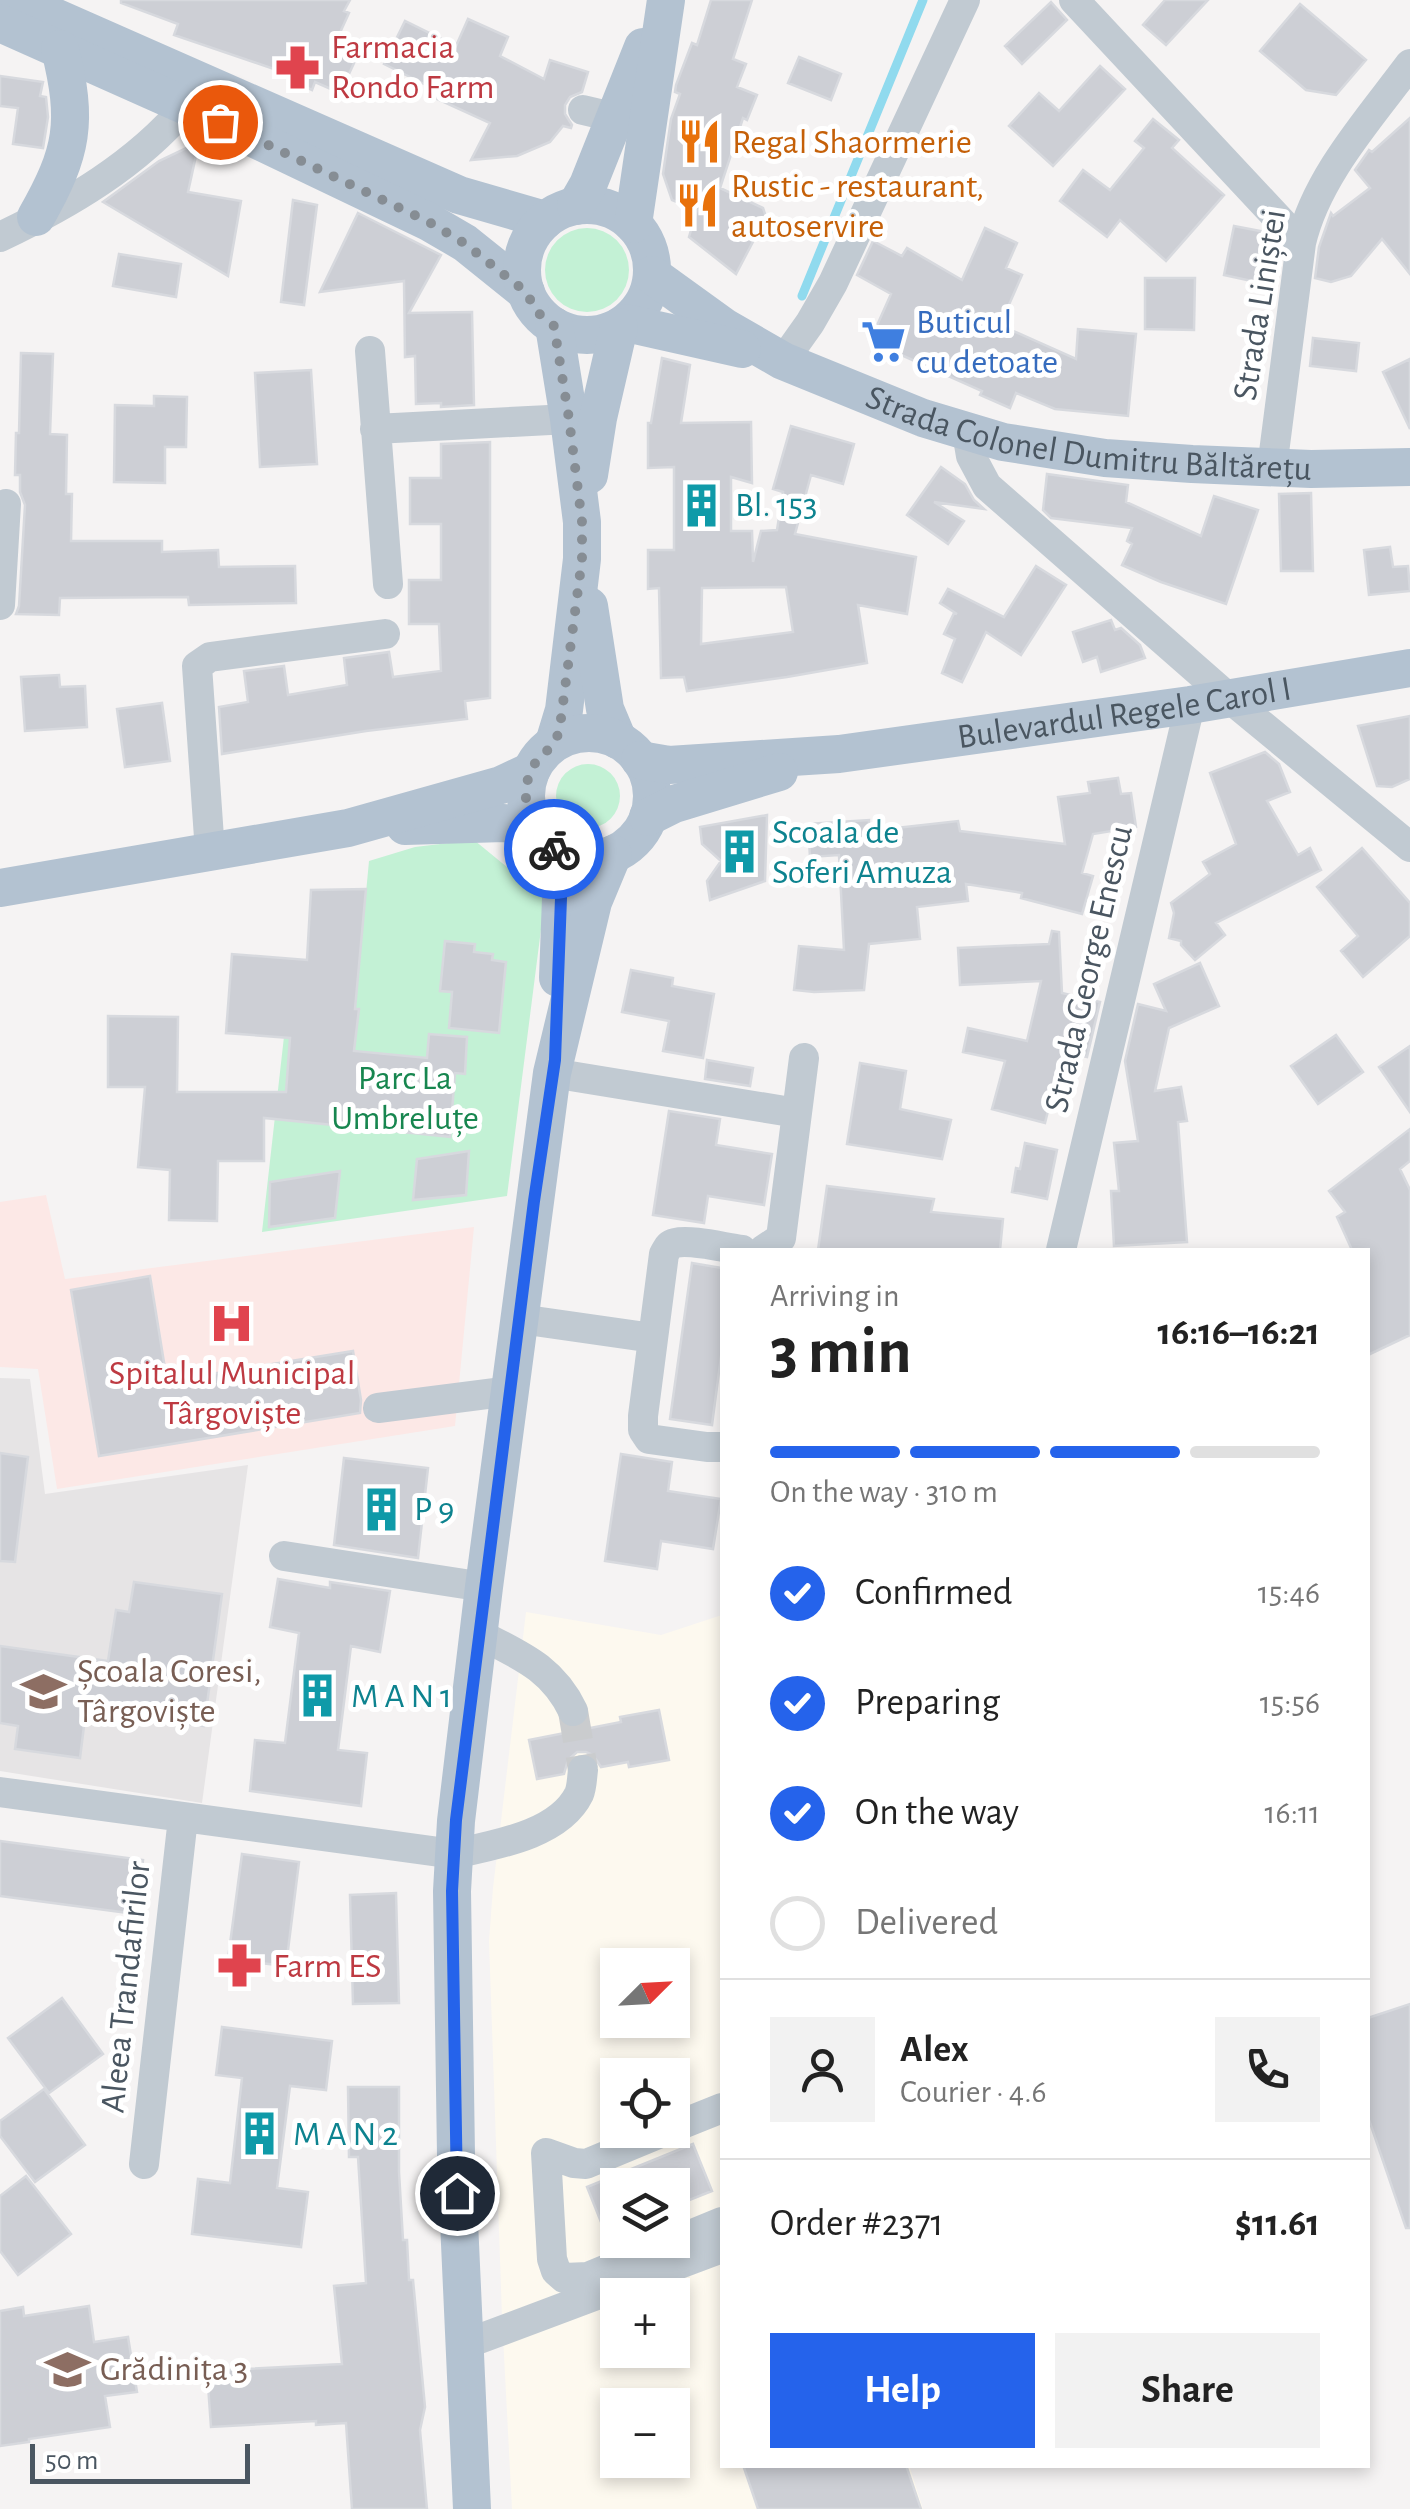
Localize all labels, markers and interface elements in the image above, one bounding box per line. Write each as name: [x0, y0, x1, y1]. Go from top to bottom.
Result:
place label: Farmacia Rondo Farm: [331, 30, 494, 105]
pharmacy icon: Farmacia Rondo Farm: [274, 43, 322, 91]
pin: [178, 80, 263, 165]
icon: bag: [193, 95, 248, 150]
restaurant icon: Regal Shaormerie: [675, 118, 723, 166]
place label: Regal Shaormerie: [732, 125, 972, 160]
place label: Rustic - restaurant, autoservire: [731, 169, 984, 244]
restaurant icon: Rustic - restaurant, autoservire: [674, 182, 722, 230]
street label: Strada Liniștei: [1228, 207, 1294, 403]
place label: Buticul cu detoate: [916, 305, 1058, 380]
supermarket icon: Buticul cu detoate: [859, 318, 907, 366]
street label: Strada Colonel Dumitru Băltărețu: [861, 379, 1313, 488]
building icon: Bl. 153: [678, 481, 726, 529]
place label: Bl. 153: [735, 488, 817, 523]
street label: Bulevardul Regele Carol I: [955, 671, 1294, 755]
courier: [504, 799, 604, 899]
place label: Scoala de Soferi Amuza: [772, 815, 952, 890]
icon: bike: [527, 822, 582, 877]
street label: Strada George Enescu: [1039, 822, 1139, 1116]
building icon: Scoala de Soferi Amuza: [715, 828, 763, 876]
park label: Parc La Umbreluțe: [331, 1061, 479, 1138]
text: Arriving in: [770, 1280, 899, 1312]
hospital icon: Spitalul Municipal Târgoviște: [208, 1299, 256, 1347]
text: 16:16–16:21: [1157, 1314, 1320, 1352]
text: 3 min: [770, 1320, 912, 1385]
place label: Spitalul Municipal Târgoviște: [109, 1356, 355, 1433]
text: On the way · 310 m: [770, 1476, 998, 1508]
building icon: P 9: [357, 1485, 405, 1533]
place label: P 9: [414, 1492, 454, 1527]
icon: check: [770, 1566, 825, 1621]
text: Confirmed: [855, 1574, 1012, 1612]
text: 15:46: [1258, 1577, 1320, 1609]
place label: Școala Coresi, Târgoviște: [77, 1654, 261, 1731]
school or university icon: Școala Coresi, Târgoviște: [20, 1667, 68, 1715]
building icon: M A N 1: [294, 1672, 342, 1720]
icon: check: [770, 1676, 825, 1731]
place label: M A N 1: [351, 1679, 452, 1714]
text: Preparing: [855, 1684, 1000, 1722]
text: 15:56: [1260, 1687, 1320, 1719]
icon: check: [770, 1786, 825, 1841]
text: On the way: [855, 1794, 1019, 1832]
text: 16:11: [1265, 1797, 1320, 1829]
street label: Aleea Trandafirilor: [95, 1859, 157, 2115]
text: Delivered: [855, 1904, 998, 1942]
pharmacy icon: Farm ES: [216, 1942, 264, 1990]
north arrow: [600, 1948, 690, 2038]
map controls: [600, 1948, 690, 2478]
place label: Farm ES: [273, 1949, 381, 1984]
button: person: [770, 2017, 875, 2122]
button: phone: [1215, 2017, 1320, 2122]
text: Alex: [900, 2031, 969, 2069]
button: locate: [600, 2058, 690, 2148]
text: Courier · 4.6: [900, 2076, 1047, 2108]
building icon: M A N 2: [236, 2110, 284, 2158]
place label: M A N 2: [293, 2117, 398, 2152]
pin: [415, 2151, 500, 2236]
icon: home: [430, 2166, 485, 2221]
button: layers: [600, 2168, 690, 2258]
text: Order #2371: [770, 2205, 944, 2243]
text: $11.61: [1235, 2205, 1320, 2243]
button: +: [600, 2278, 690, 2368]
button: Help: [770, 2333, 1035, 2448]
button: Share: [1055, 2333, 1320, 2448]
school or university icon: Grădinița 3: [43, 2345, 91, 2393]
place label: Grădinița 3: [100, 2352, 248, 2389]
button: −: [600, 2388, 690, 2478]
scale bar: [30, 2439, 250, 2484]
text: 50 m: [45, 2447, 99, 2475]

